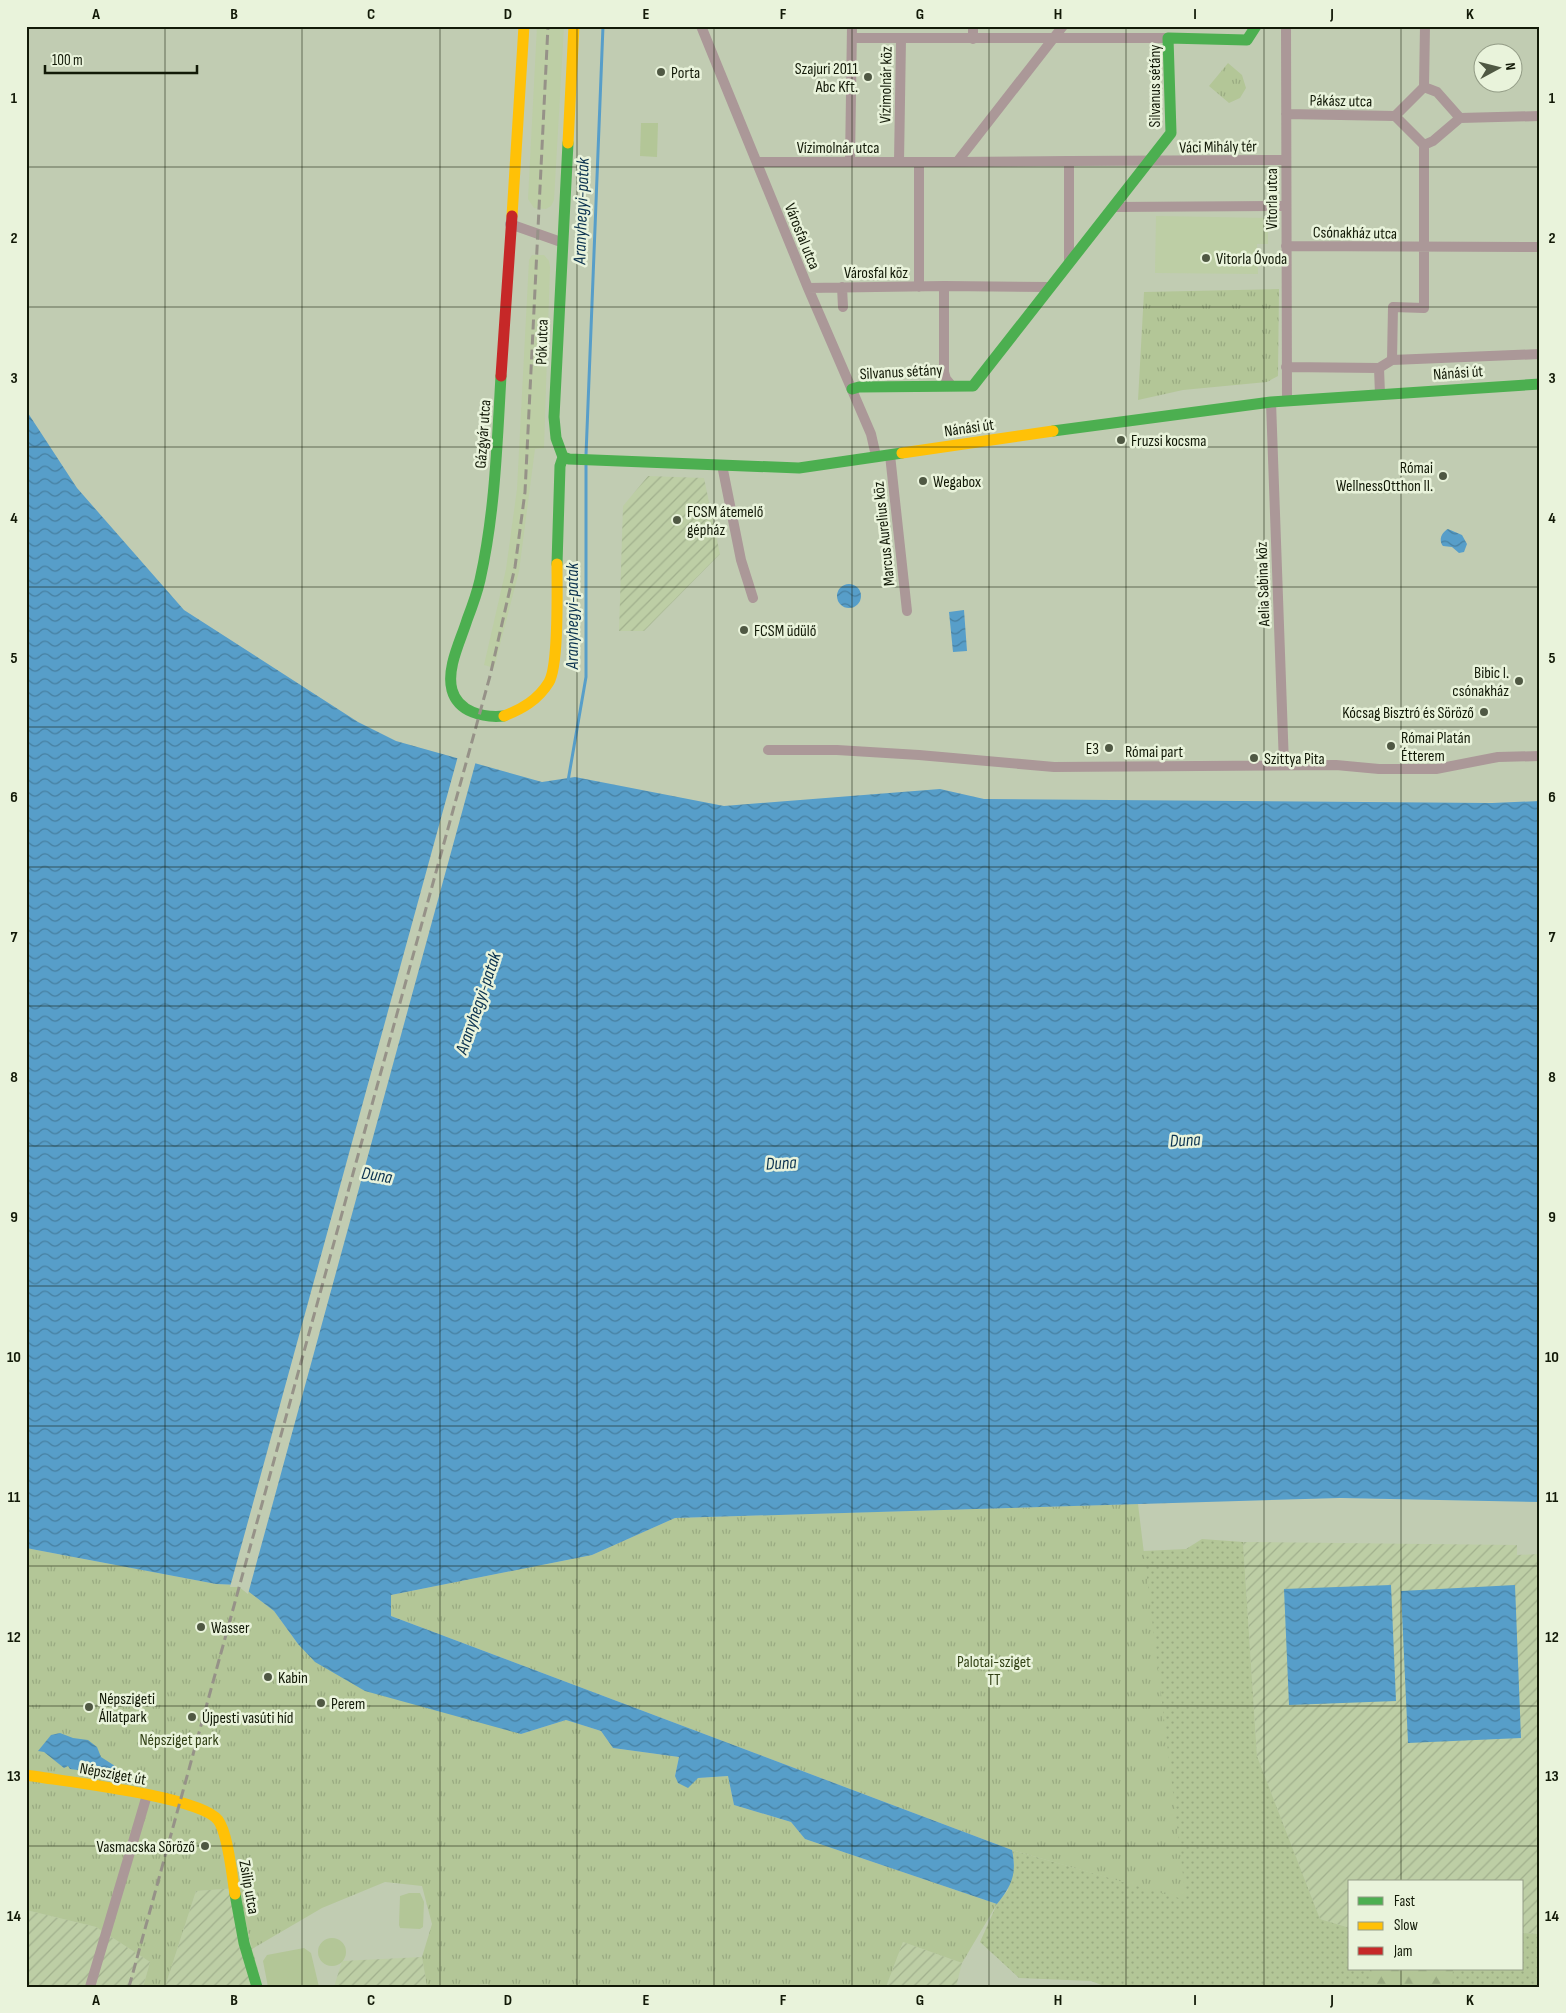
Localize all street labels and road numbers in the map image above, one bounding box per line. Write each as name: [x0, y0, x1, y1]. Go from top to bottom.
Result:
street label: Silvanus sétány: [1146, 45, 1165, 127]
street label: Vízimolnár köz: [876, 46, 897, 124]
street label: Pákász utca: [1310, 91, 1372, 112]
street label: Váci Mihály tér: [1179, 137, 1257, 158]
street label: Vízimolnár utca: [797, 139, 879, 158]
street label: Vitorla utca: [1263, 168, 1282, 230]
street label: Városfal utca: [780, 201, 823, 272]
street label: Csónakház utca: [1313, 223, 1397, 244]
street label: Városfal köz: [844, 264, 908, 283]
street label: Pók utca: [532, 319, 553, 365]
street label: Silvanus sétány: [859, 361, 943, 384]
street label: Nánási út: [1432, 362, 1484, 385]
street label: Gázgyár utca: [472, 399, 495, 469]
street label: Nánási út: [943, 416, 995, 441]
street label: Marcus Aurelius köz: [870, 480, 899, 587]
street label: Aelia Sabina köz: [1253, 541, 1275, 628]
street label: Római part: [1125, 743, 1183, 762]
street label: Népsziget út: [78, 1759, 148, 1790]
street label: Zsilip utca: [234, 1859, 263, 1916]

